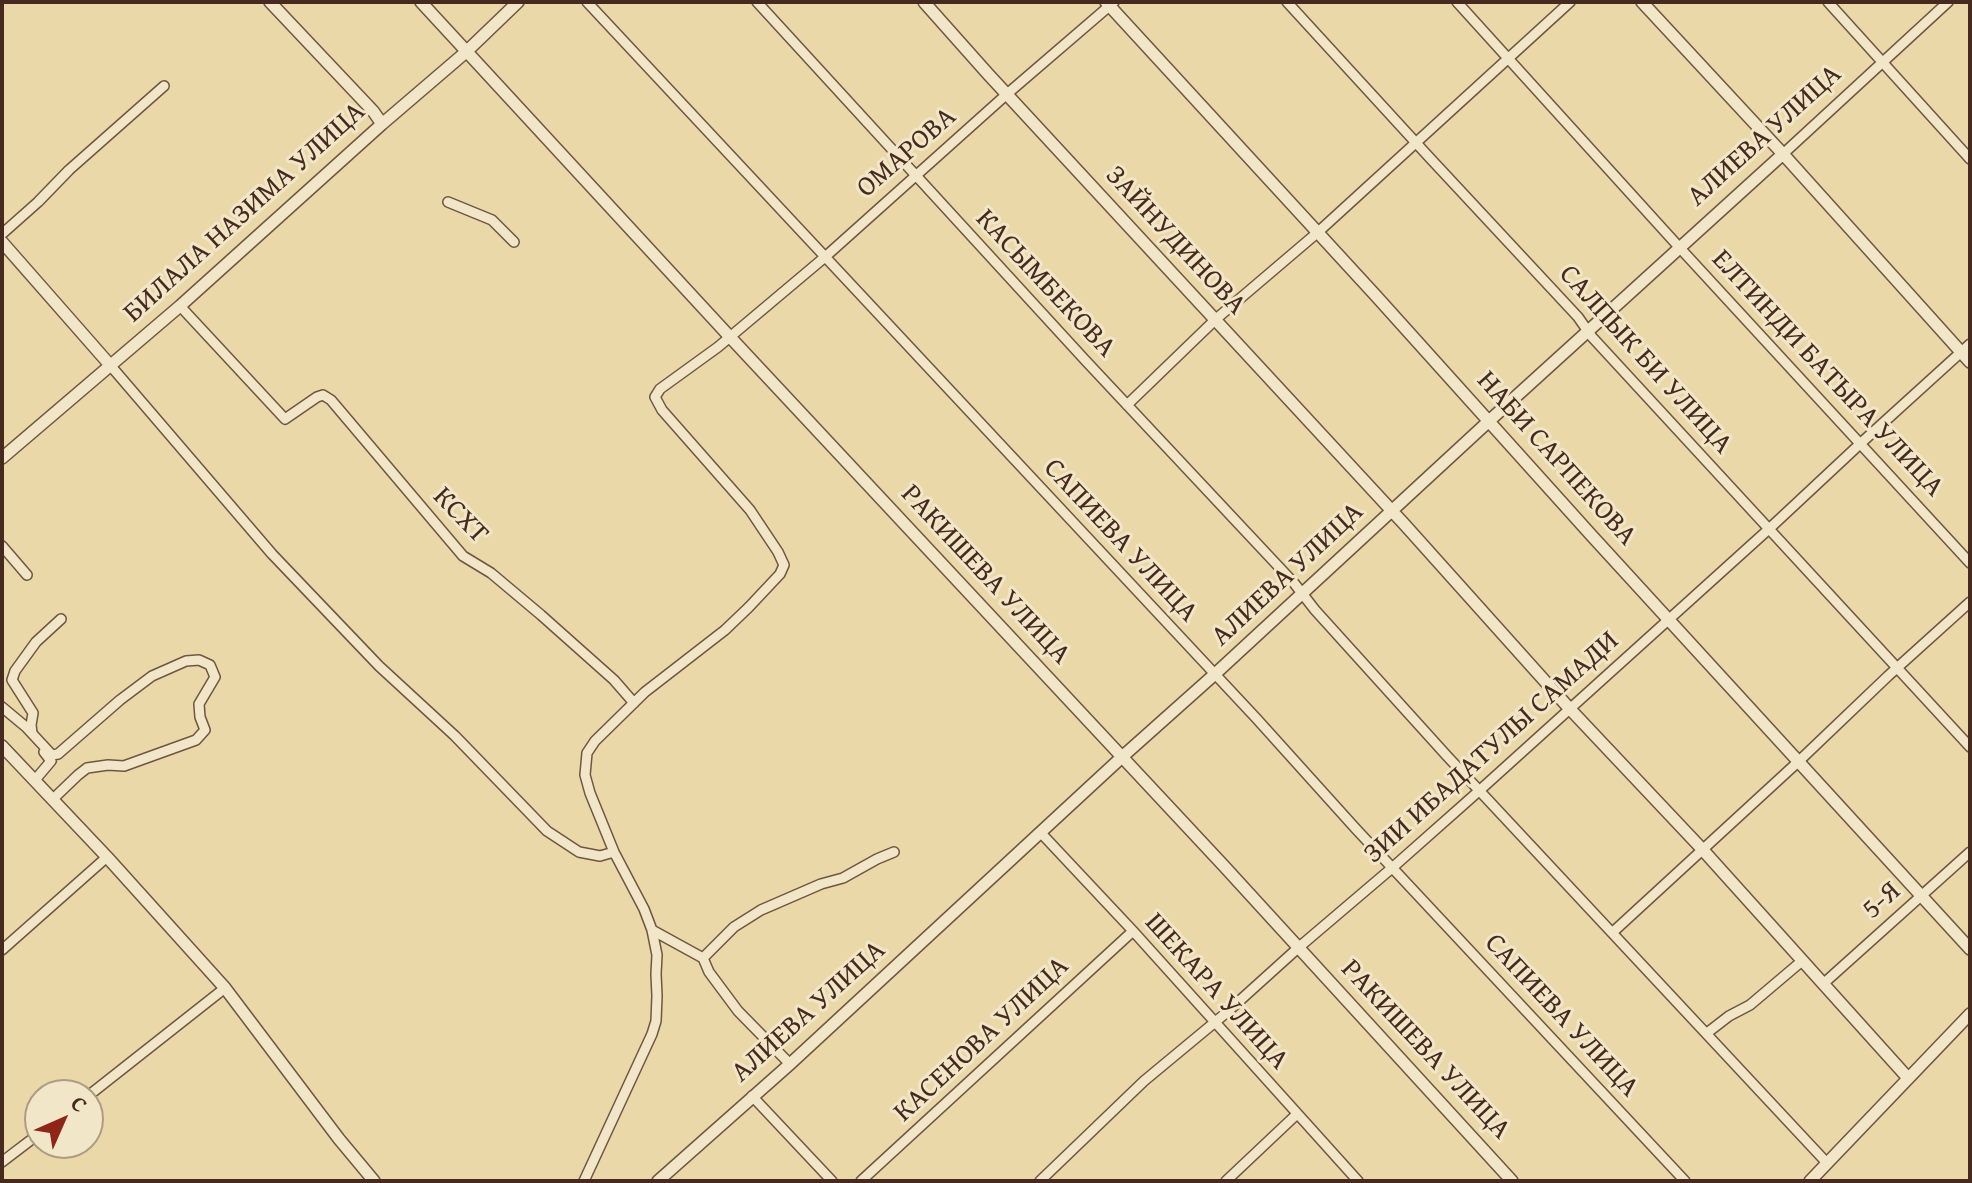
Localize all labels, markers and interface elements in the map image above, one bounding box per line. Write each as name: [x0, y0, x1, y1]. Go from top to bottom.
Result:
street label: АЛИЕВА УЛИЦА: [1681, 58, 1849, 214]
street label: БИЛАЛА НАЗИМА УЛИЦА: [117, 96, 373, 330]
street label: ОМАРОВА: [850, 101, 964, 205]
street label: ЗАЙНУДИНОВА: [1098, 160, 1252, 322]
street label: КАСЫМБЕКОВА: [968, 203, 1122, 365]
street label: ЕЛТИНДИ БАТЫРА УЛИЦА: [1704, 244, 1950, 504]
street label: САЛПЫК БИ УЛИЦА: [1551, 259, 1739, 461]
street label: НАБИ САРПЕКОВА: [1469, 365, 1643, 553]
street label: САПИЕВА УЛИЦА: [1036, 452, 1204, 630]
street label: РАКИШЕВА УЛИЦА: [893, 478, 1077, 672]
street label: КСХТ: [425, 481, 495, 551]
street label: АЛИЕВА УЛИЦА: [1205, 496, 1371, 654]
street label: ЗИИ ИБАДАТУЛЫ САМАДИ: [1358, 625, 1626, 871]
street label: 5-Я: [1856, 875, 1908, 927]
street label: ШЕКАРА УЛИЦА: [1137, 907, 1295, 1077]
street label: САПИЕВА УЛИЦА: [1477, 927, 1645, 1105]
street label: АЛИЕВА УЛИЦА: [725, 934, 893, 1090]
street label: КАСЕНОВА УЛИЦА: [888, 950, 1076, 1130]
street label: РАКИШЕВА УЛИЦА: [1333, 953, 1517, 1147]
north arrow: [24, 1079, 104, 1159]
text: С: [64, 1088, 95, 1119]

